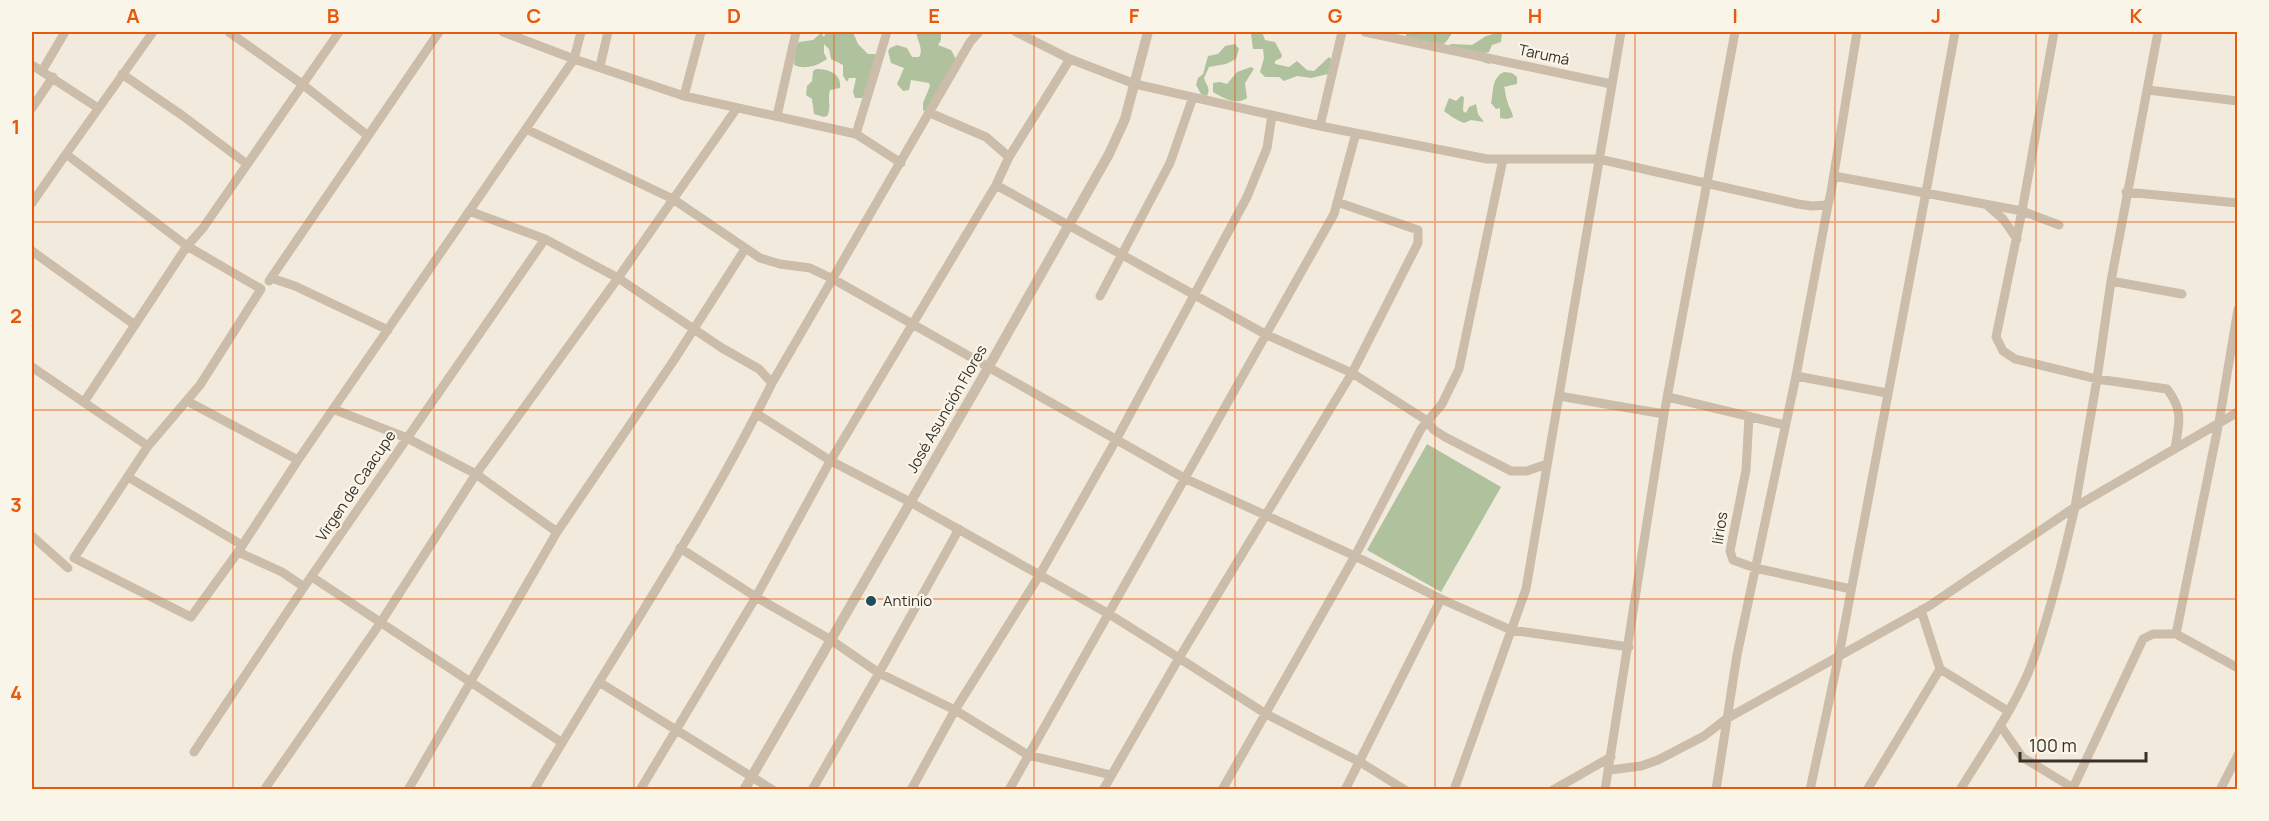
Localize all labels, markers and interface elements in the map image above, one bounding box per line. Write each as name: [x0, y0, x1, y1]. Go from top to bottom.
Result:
text: A: [126, 2, 140, 29]
text: B: [327, 2, 340, 29]
text: C: [527, 2, 541, 29]
text: D: [727, 2, 741, 29]
text: E: [928, 2, 940, 29]
text: F: [1129, 2, 1140, 29]
text: G: [1328, 2, 1343, 29]
text: H: [1528, 2, 1542, 29]
text: I: [1732, 2, 1738, 29]
text: J: [1931, 2, 1941, 29]
text: K: [2130, 2, 2143, 29]
street label: Tarumá: [1517, 39, 1572, 70]
text: 1: [12, 113, 20, 140]
text: 2: [10, 302, 22, 329]
street label: José Asunción Flores: [901, 341, 992, 477]
street label: Virgen de Caacupe: [311, 426, 401, 545]
text: 3: [10, 491, 22, 518]
street label: lirios: [1707, 510, 1732, 546]
place label: Antinio: [883, 590, 932, 611]
marker: Antinio: [864, 594, 878, 608]
text: 4: [10, 679, 22, 706]
scale bar: [2020, 725, 2146, 763]
text: 100 m: [2029, 733, 2077, 757]

